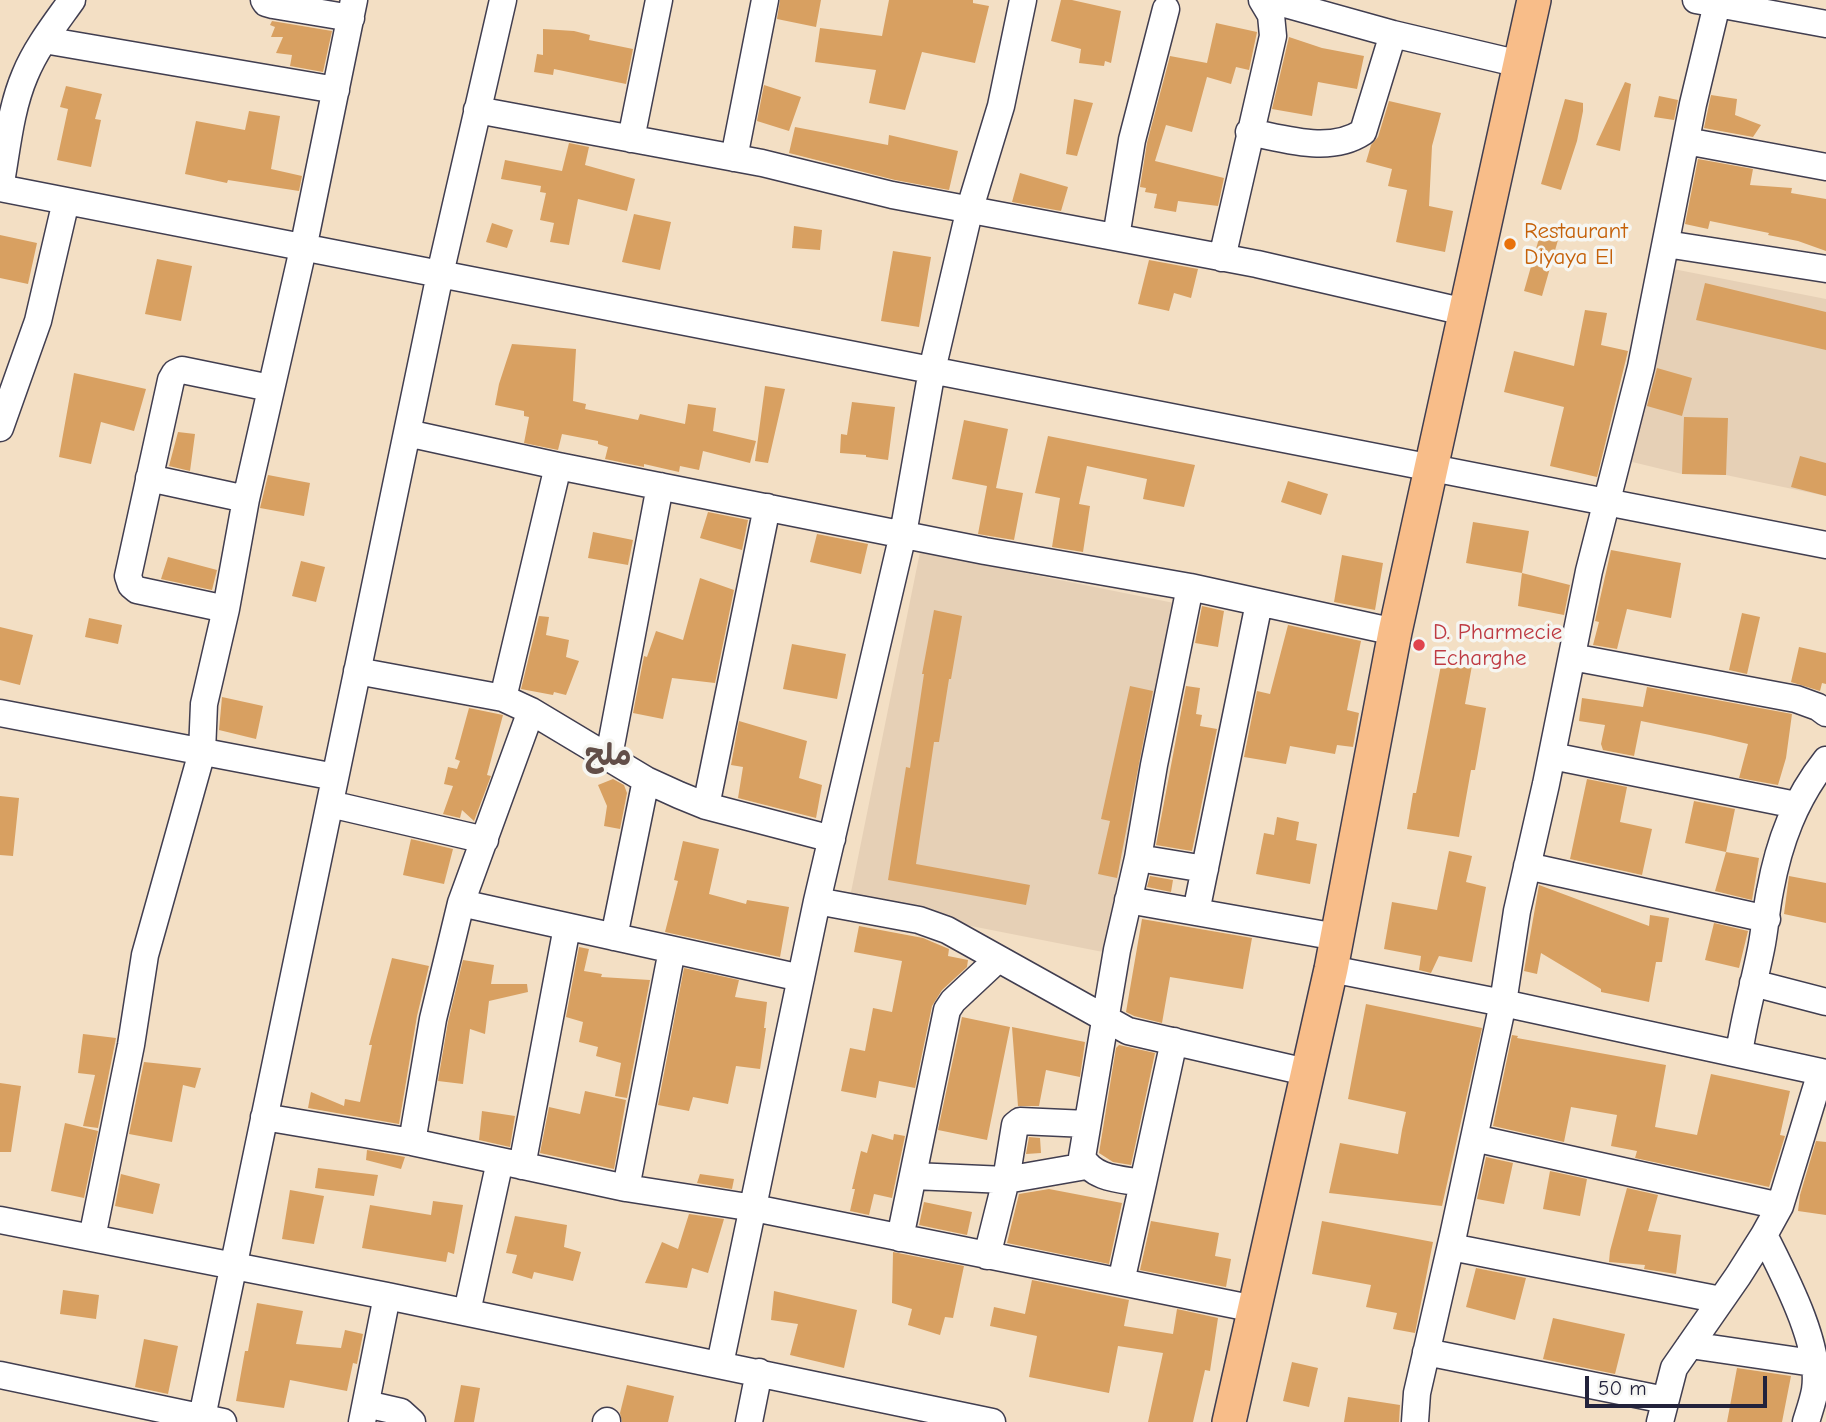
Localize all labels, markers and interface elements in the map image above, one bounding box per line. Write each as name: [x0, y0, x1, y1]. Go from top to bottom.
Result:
place label: Restaurant Diyaya El: [1524, 217, 1628, 271]
marker: Restaurant Diyaya El: [1502, 236, 1518, 252]
place label: D. Pharmecie Echarghe: [1433, 618, 1562, 672]
marker: D. Pharmecie Echarghe: [1411, 637, 1427, 653]
district label: ملح: [584, 739, 632, 775]
scale bar: [1588, 1362, 1770, 1406]
text: 50 m: [1598, 1376, 1647, 1400]

